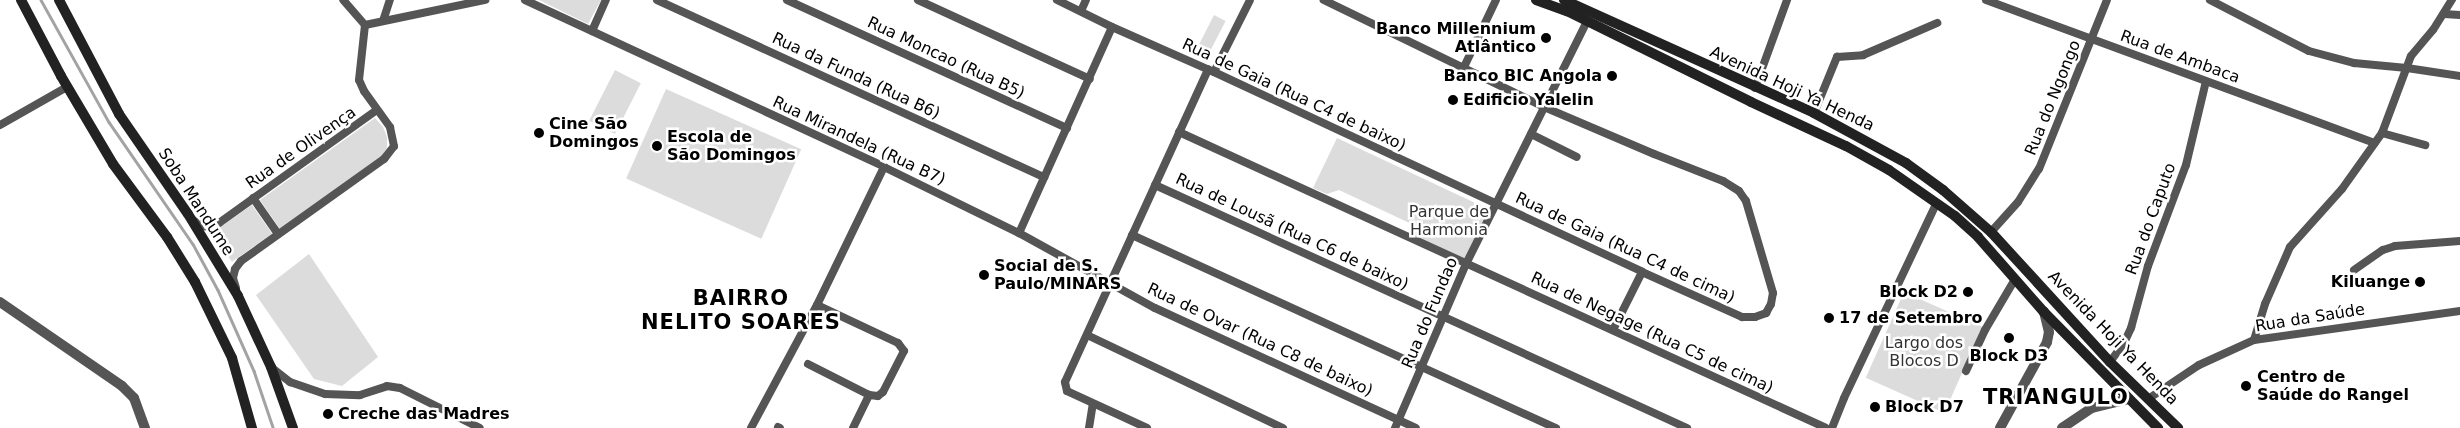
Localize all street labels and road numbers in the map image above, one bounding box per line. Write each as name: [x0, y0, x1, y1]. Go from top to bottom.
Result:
street label: Rua Moncao (Rua B5): [864, 13, 1028, 103]
street label: Rua de Ambaca: [2118, 26, 2242, 88]
street label: Rua da Funda (Rua B6): [769, 29, 943, 123]
street label: Rua de Gaia (Rua C4 de baixo): [1179, 35, 1409, 155]
street label: Rua do Ngongo: [2021, 38, 2085, 158]
street label: Avenida Hoji Ya Henda: [1707, 42, 1877, 136]
street label: Rua Mirandela (Rua B7): [769, 92, 949, 190]
street label: Rua de Olivença: [242, 103, 360, 193]
street label: Soba Mandume: [154, 145, 238, 259]
street label: Rua do Caputo: [2122, 160, 2180, 278]
street label: Rua de Lousã (Rua C6 de baixo): [1172, 169, 1412, 295]
street label: Rua de Gaia (Rua C4 de cima): [1512, 189, 1738, 307]
street label: Rua do Fundao: [1398, 255, 1462, 371]
street label: Avenida Hoji Ya Henda: [2044, 267, 2182, 409]
street label: Rua de Negage (Rua C5 de cima): [1528, 268, 1776, 398]
street label: Rua de Ovar (Rua C8 de baixo): [1144, 279, 1376, 401]
street label: Rua da Saúde: [2254, 300, 2366, 336]

